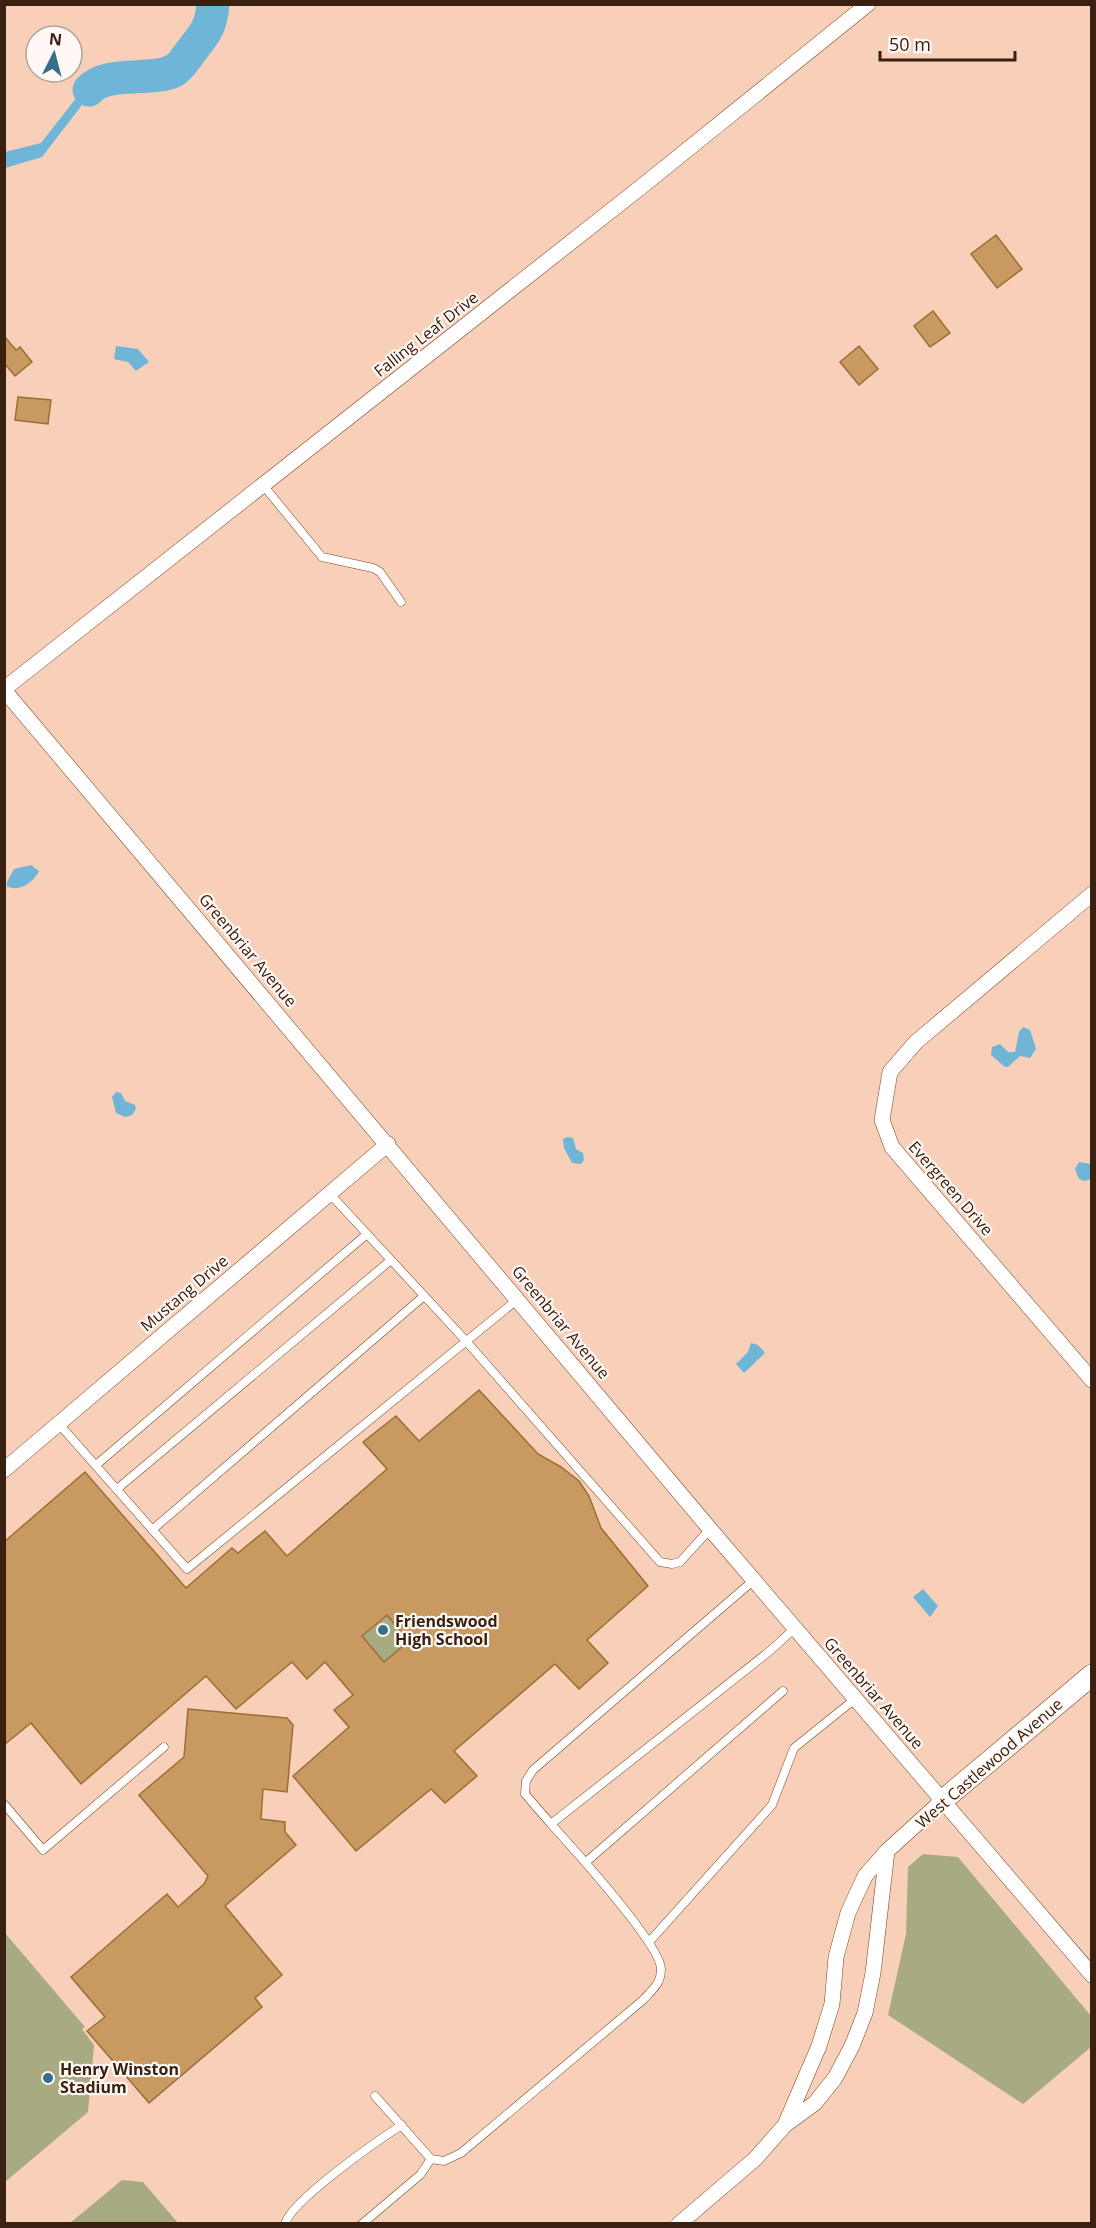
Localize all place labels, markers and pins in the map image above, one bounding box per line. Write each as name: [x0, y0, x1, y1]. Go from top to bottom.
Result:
place label: Friendswood High School: [395, 1610, 498, 1650]
marker: Friendswood High School: [376, 1623, 390, 1637]
place label: Henry Winston Stadium: [60, 2058, 179, 2098]
marker: Henry Winston Stadium: [41, 2071, 55, 2085]

